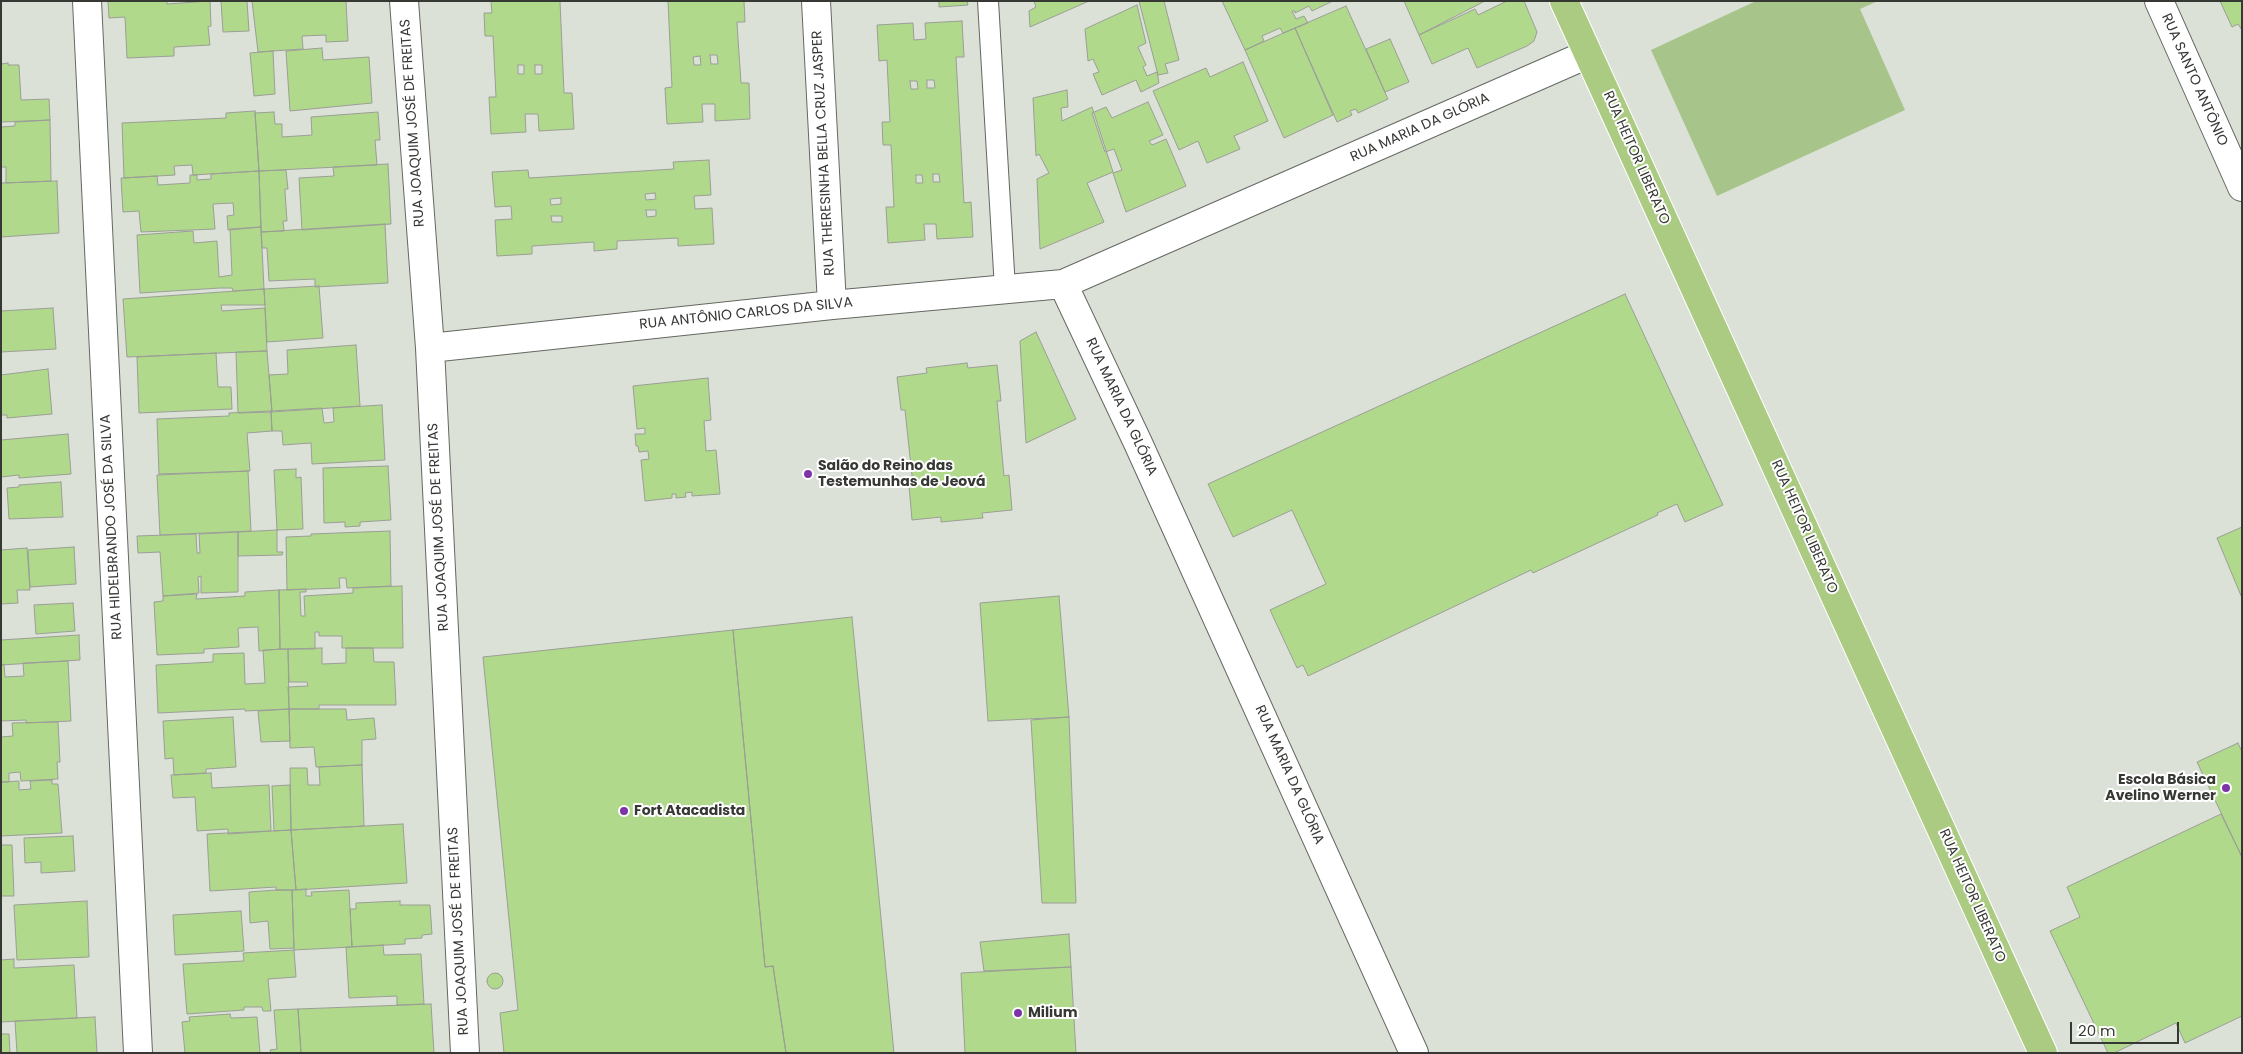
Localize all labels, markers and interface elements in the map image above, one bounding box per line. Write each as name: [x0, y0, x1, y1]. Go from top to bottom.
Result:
street label: RUA SANTO ANTÔNIO: [2157, 11, 2231, 149]
street label: RUA JOAQUIM JOSÉ DE FREITAS: [397, 18, 429, 228]
street label: RUA THERESINHA BELLA CRUZ JASPER: [809, 30, 839, 276]
street label: RUA HEITOR LIBERATO: [1599, 89, 1673, 227]
street label: RUA MARIA DA GLÓRIA: [1348, 90, 1492, 166]
street label: RUA ANTÔNIO CARLOS DA SILVA: [638, 294, 854, 334]
street label: RUA MARIA DA GLÓRIA: [1082, 335, 1160, 479]
street label: RUA HIDELBRANDO JOSÉ DA SILVA: [98, 414, 126, 640]
street label: RUA JOAQUIM JOSÉ DE FREITAS: [425, 422, 453, 632]
place label: Salão do Reino das Testemunhas de Jeová: [818, 458, 985, 491]
street label: RUA HEITOR LIBERATO: [1767, 458, 1841, 596]
marker: Salão do Reino das Testemunhas de Jeová: [802, 468, 814, 480]
street label: RUA MARIA DA GLÓRIA: [1251, 703, 1327, 847]
place label: Escola Básica Avelino Werner: [2105, 772, 2216, 804]
marker: Escola Básica Avelino Werner: [2220, 782, 2232, 794]
place label: Fort Atacadista: [634, 803, 745, 819]
marker: Fort Atacadista: [618, 805, 630, 817]
street label: RUA JOAQUIM JOSÉ DE FREITAS: [445, 826, 473, 1036]
street label: RUA HEITOR LIBERATO: [1935, 827, 2009, 965]
place label: Milium: [1028, 1005, 1078, 1021]
marker: Milium: [1012, 1007, 1024, 1019]
scale bar: [2073, 1012, 2182, 1044]
text: 20 m: [2078, 1020, 2116, 1041]

